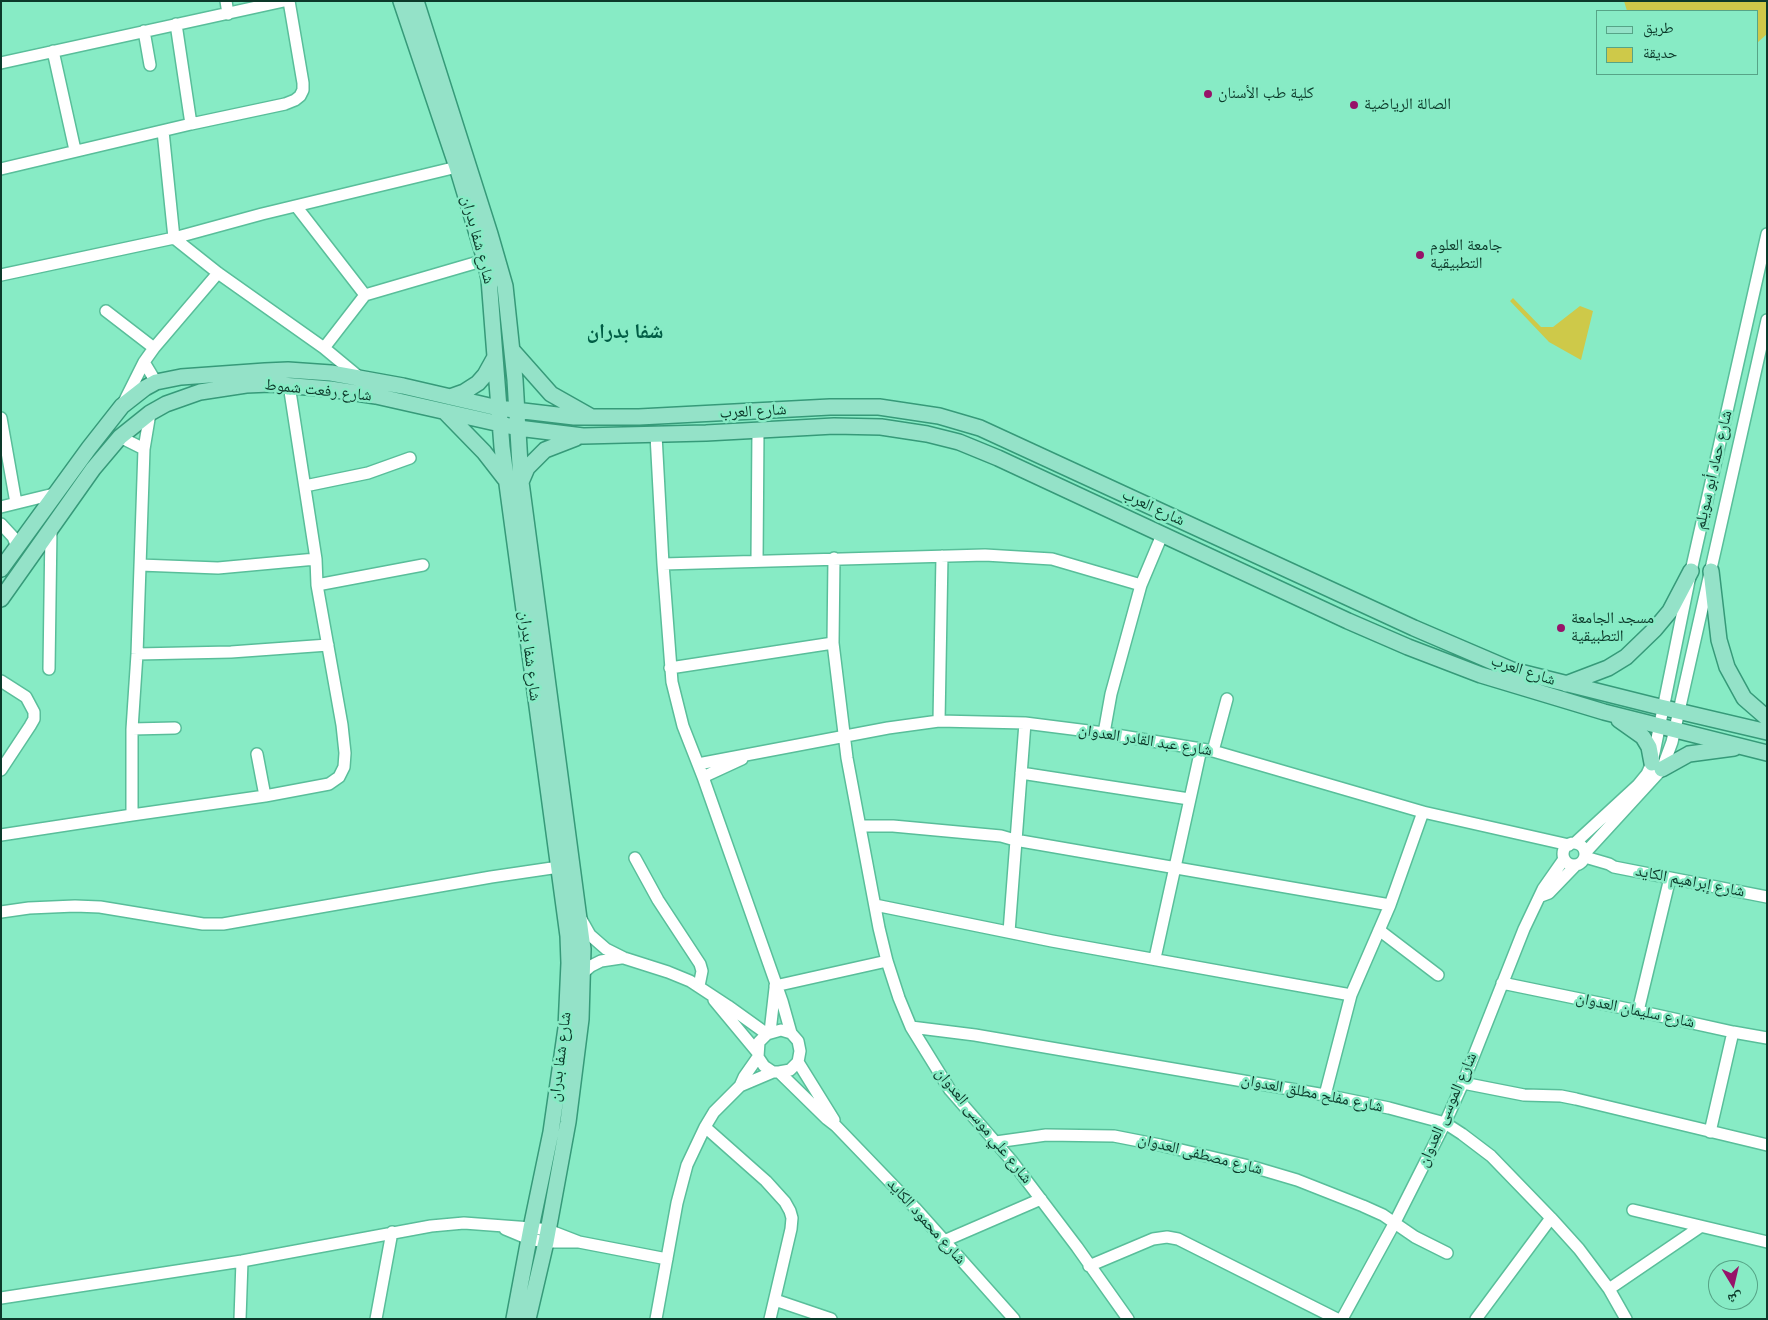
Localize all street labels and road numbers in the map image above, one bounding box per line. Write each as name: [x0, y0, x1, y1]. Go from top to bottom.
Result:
street label: شارع شفا بدران: [456, 194, 498, 286]
street label: شارع رفعت شموط: [263, 376, 373, 406]
street label: شارع العرب: [719, 401, 787, 423]
street label: شارع حماد أبو سويلم: [1691, 409, 1737, 531]
street label: شارع العرب: [1119, 485, 1187, 531]
street label: شارع شفا بدران: [514, 610, 544, 702]
street label: شارع العرب: [1488, 652, 1558, 690]
street label: شارع عبد القادر العدوان: [1077, 721, 1213, 761]
street label: شارع إبراهيم الكايد: [1634, 862, 1746, 902]
street label: شارع سليمان العدوان: [1574, 989, 1696, 1033]
street label: شارع شفا بدران: [546, 1011, 576, 1103]
street label: شارع الموسى العدوان: [1414, 1050, 1482, 1170]
street label: شارع علي موسى العدوان: [930, 1064, 1036, 1188]
street label: شارع مفلح مطلق العدوان: [1239, 1071, 1385, 1117]
street label: شارع مصطفى العدوان: [1136, 1130, 1264, 1180]
street label: شارع محمود الكايد: [883, 1175, 969, 1269]

